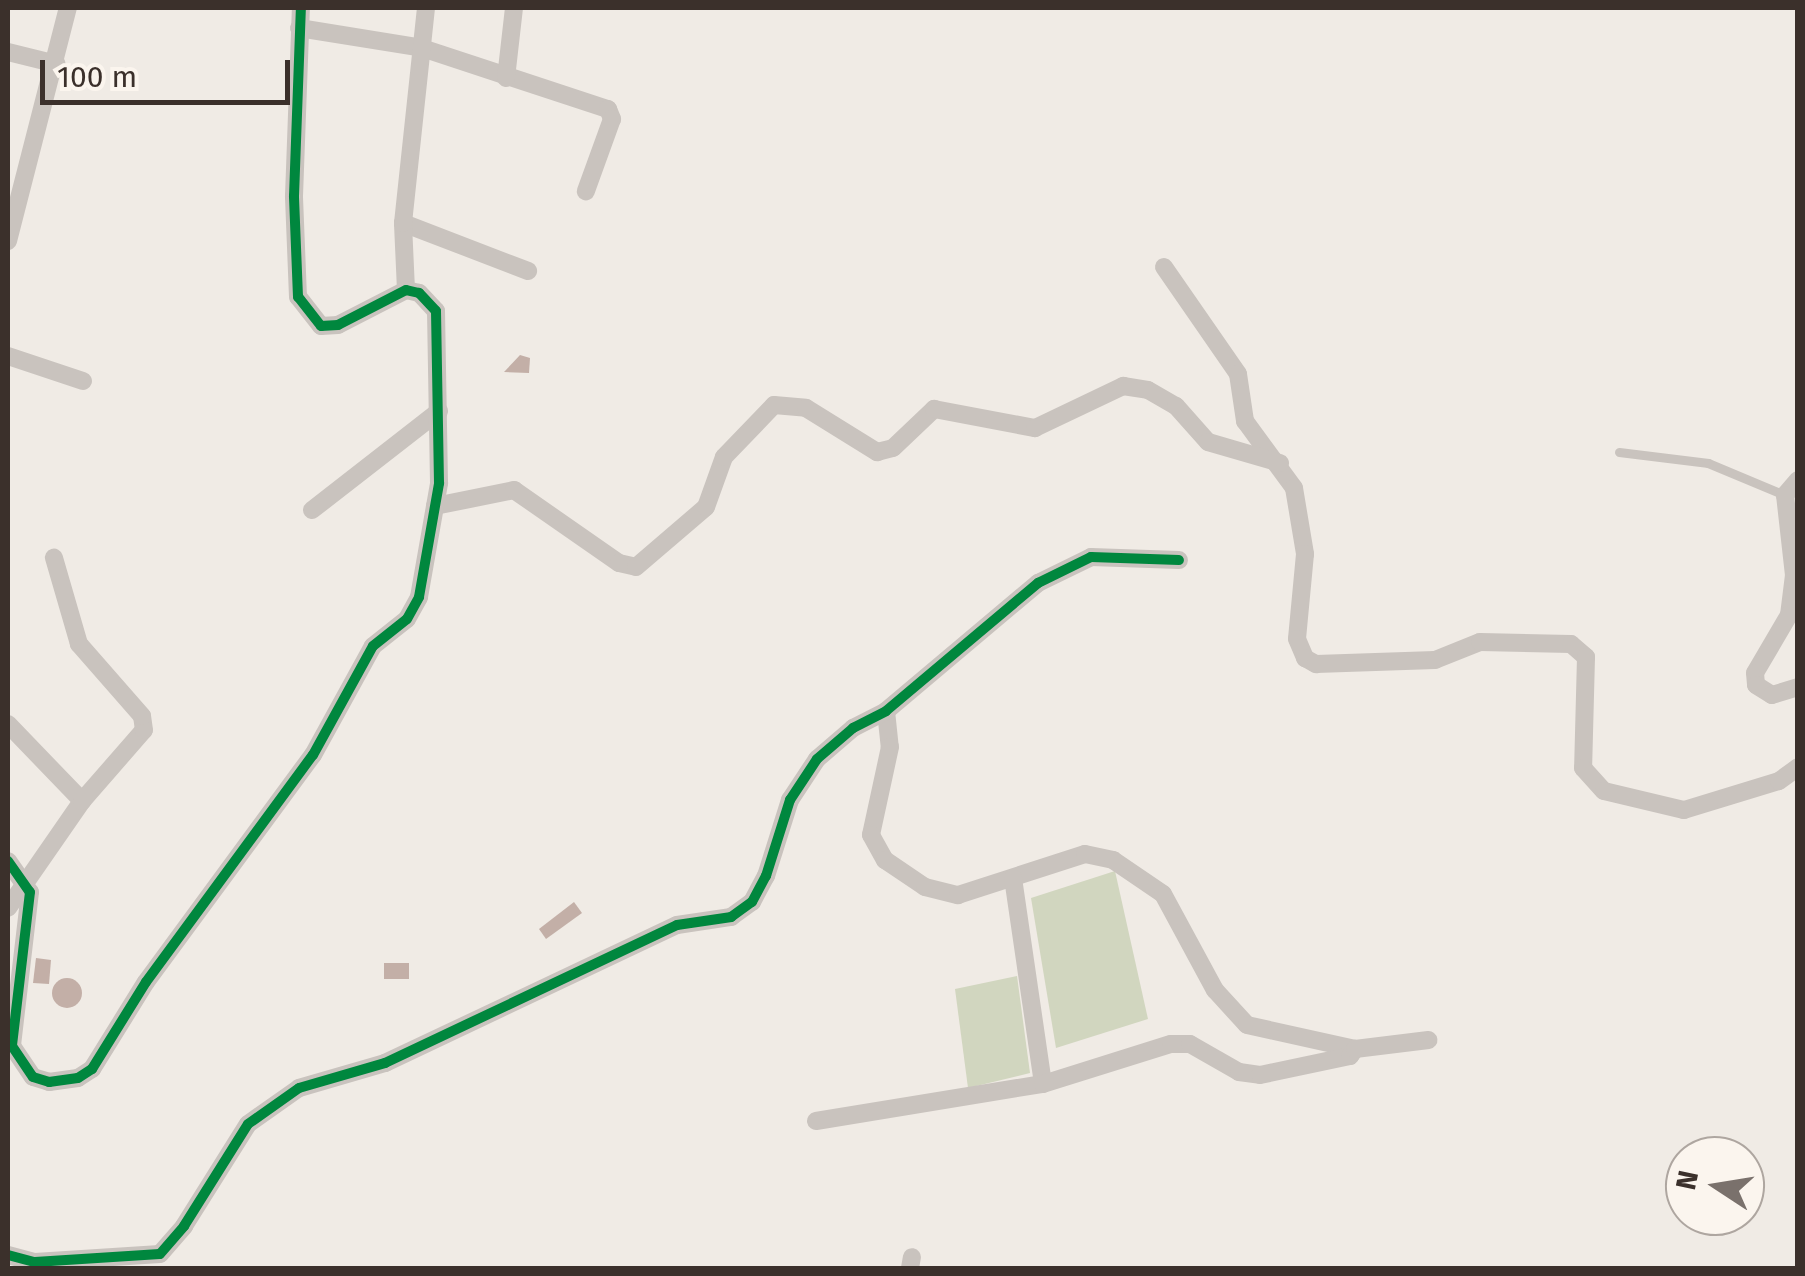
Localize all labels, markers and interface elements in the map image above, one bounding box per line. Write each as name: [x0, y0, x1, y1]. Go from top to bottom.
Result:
scale bar: [45, 40, 295, 102]
text: 100 m: [57, 59, 137, 95]
north arrow: [1665, 1136, 1765, 1236]
text: N: [1669, 1168, 1705, 1193]

